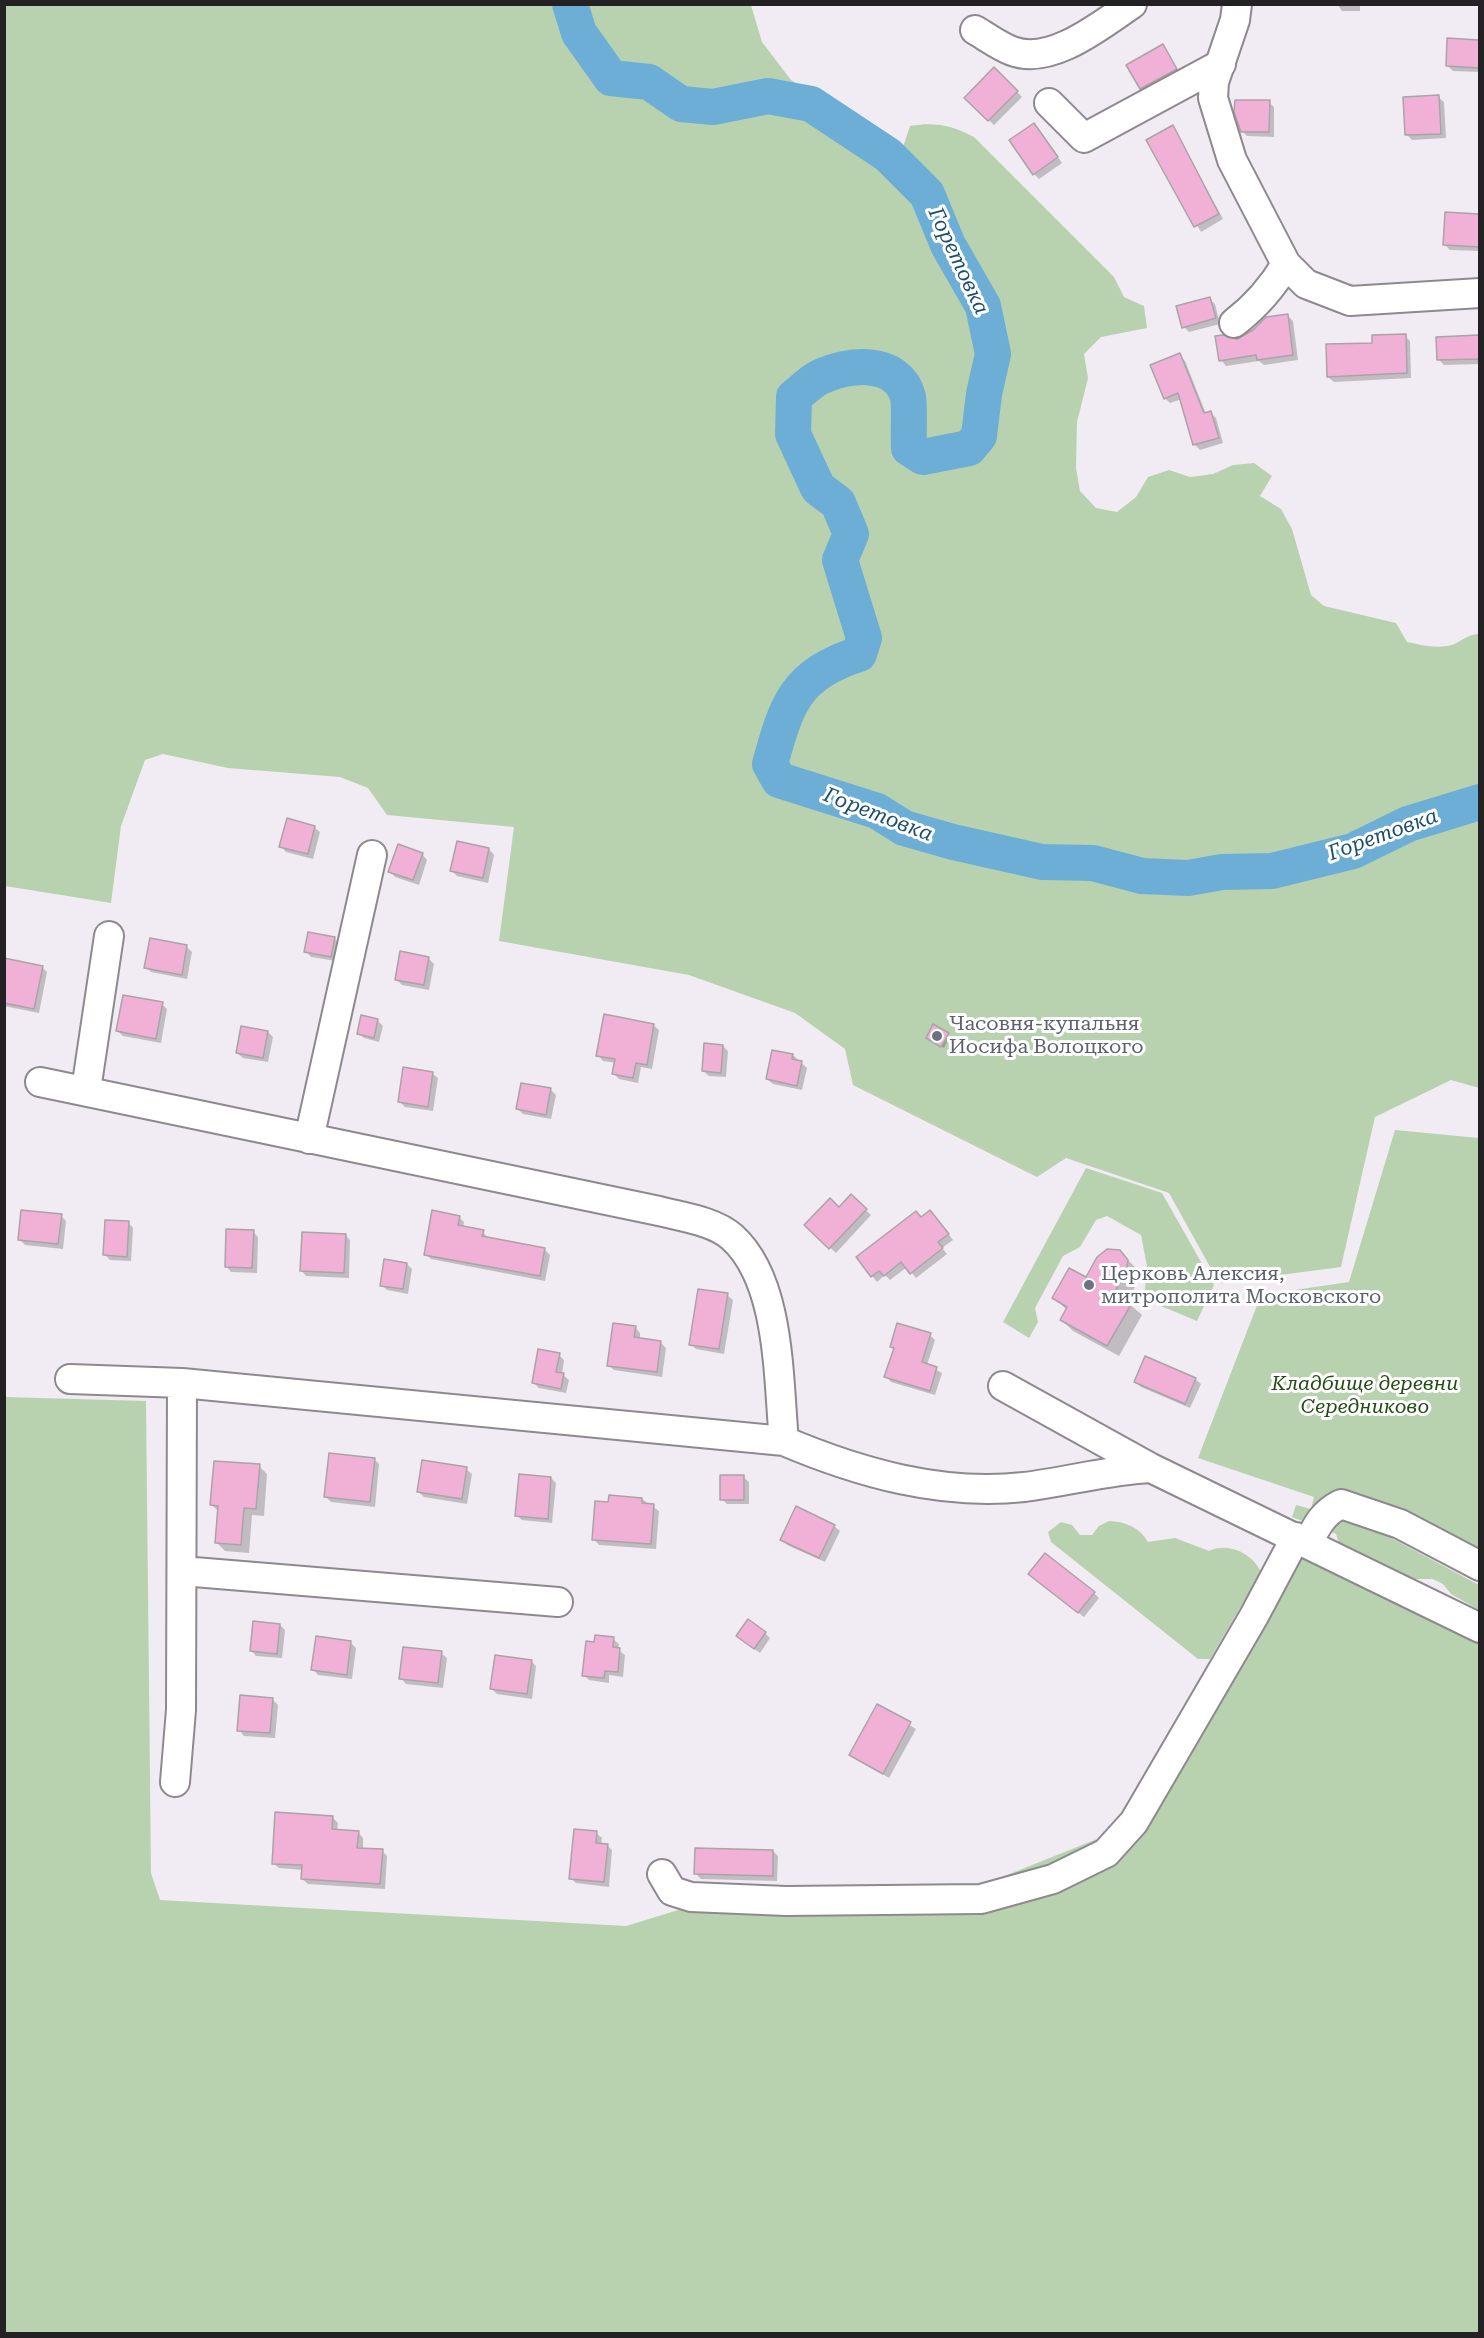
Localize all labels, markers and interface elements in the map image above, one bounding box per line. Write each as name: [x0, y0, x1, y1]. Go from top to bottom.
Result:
water label: Горетовка: [922, 204, 994, 318]
water label: Горетовка: [820, 783, 936, 847]
water label: Горетовка: [1325, 804, 1441, 866]
place label: Часовня-купальня Иосифа Волоцкого: [949, 1012, 1143, 1059]
marker: Часовня-купальня Иосифа Волоцкого: [930, 1029, 944, 1043]
place label: Церковь Алексия, митрополита Московского: [1101, 1262, 1381, 1309]
marker: Церковь Алексия, митрополита Московского: [1082, 1278, 1096, 1292]
park label: Кладбище деревни Середниково: [1272, 1372, 1458, 1419]

